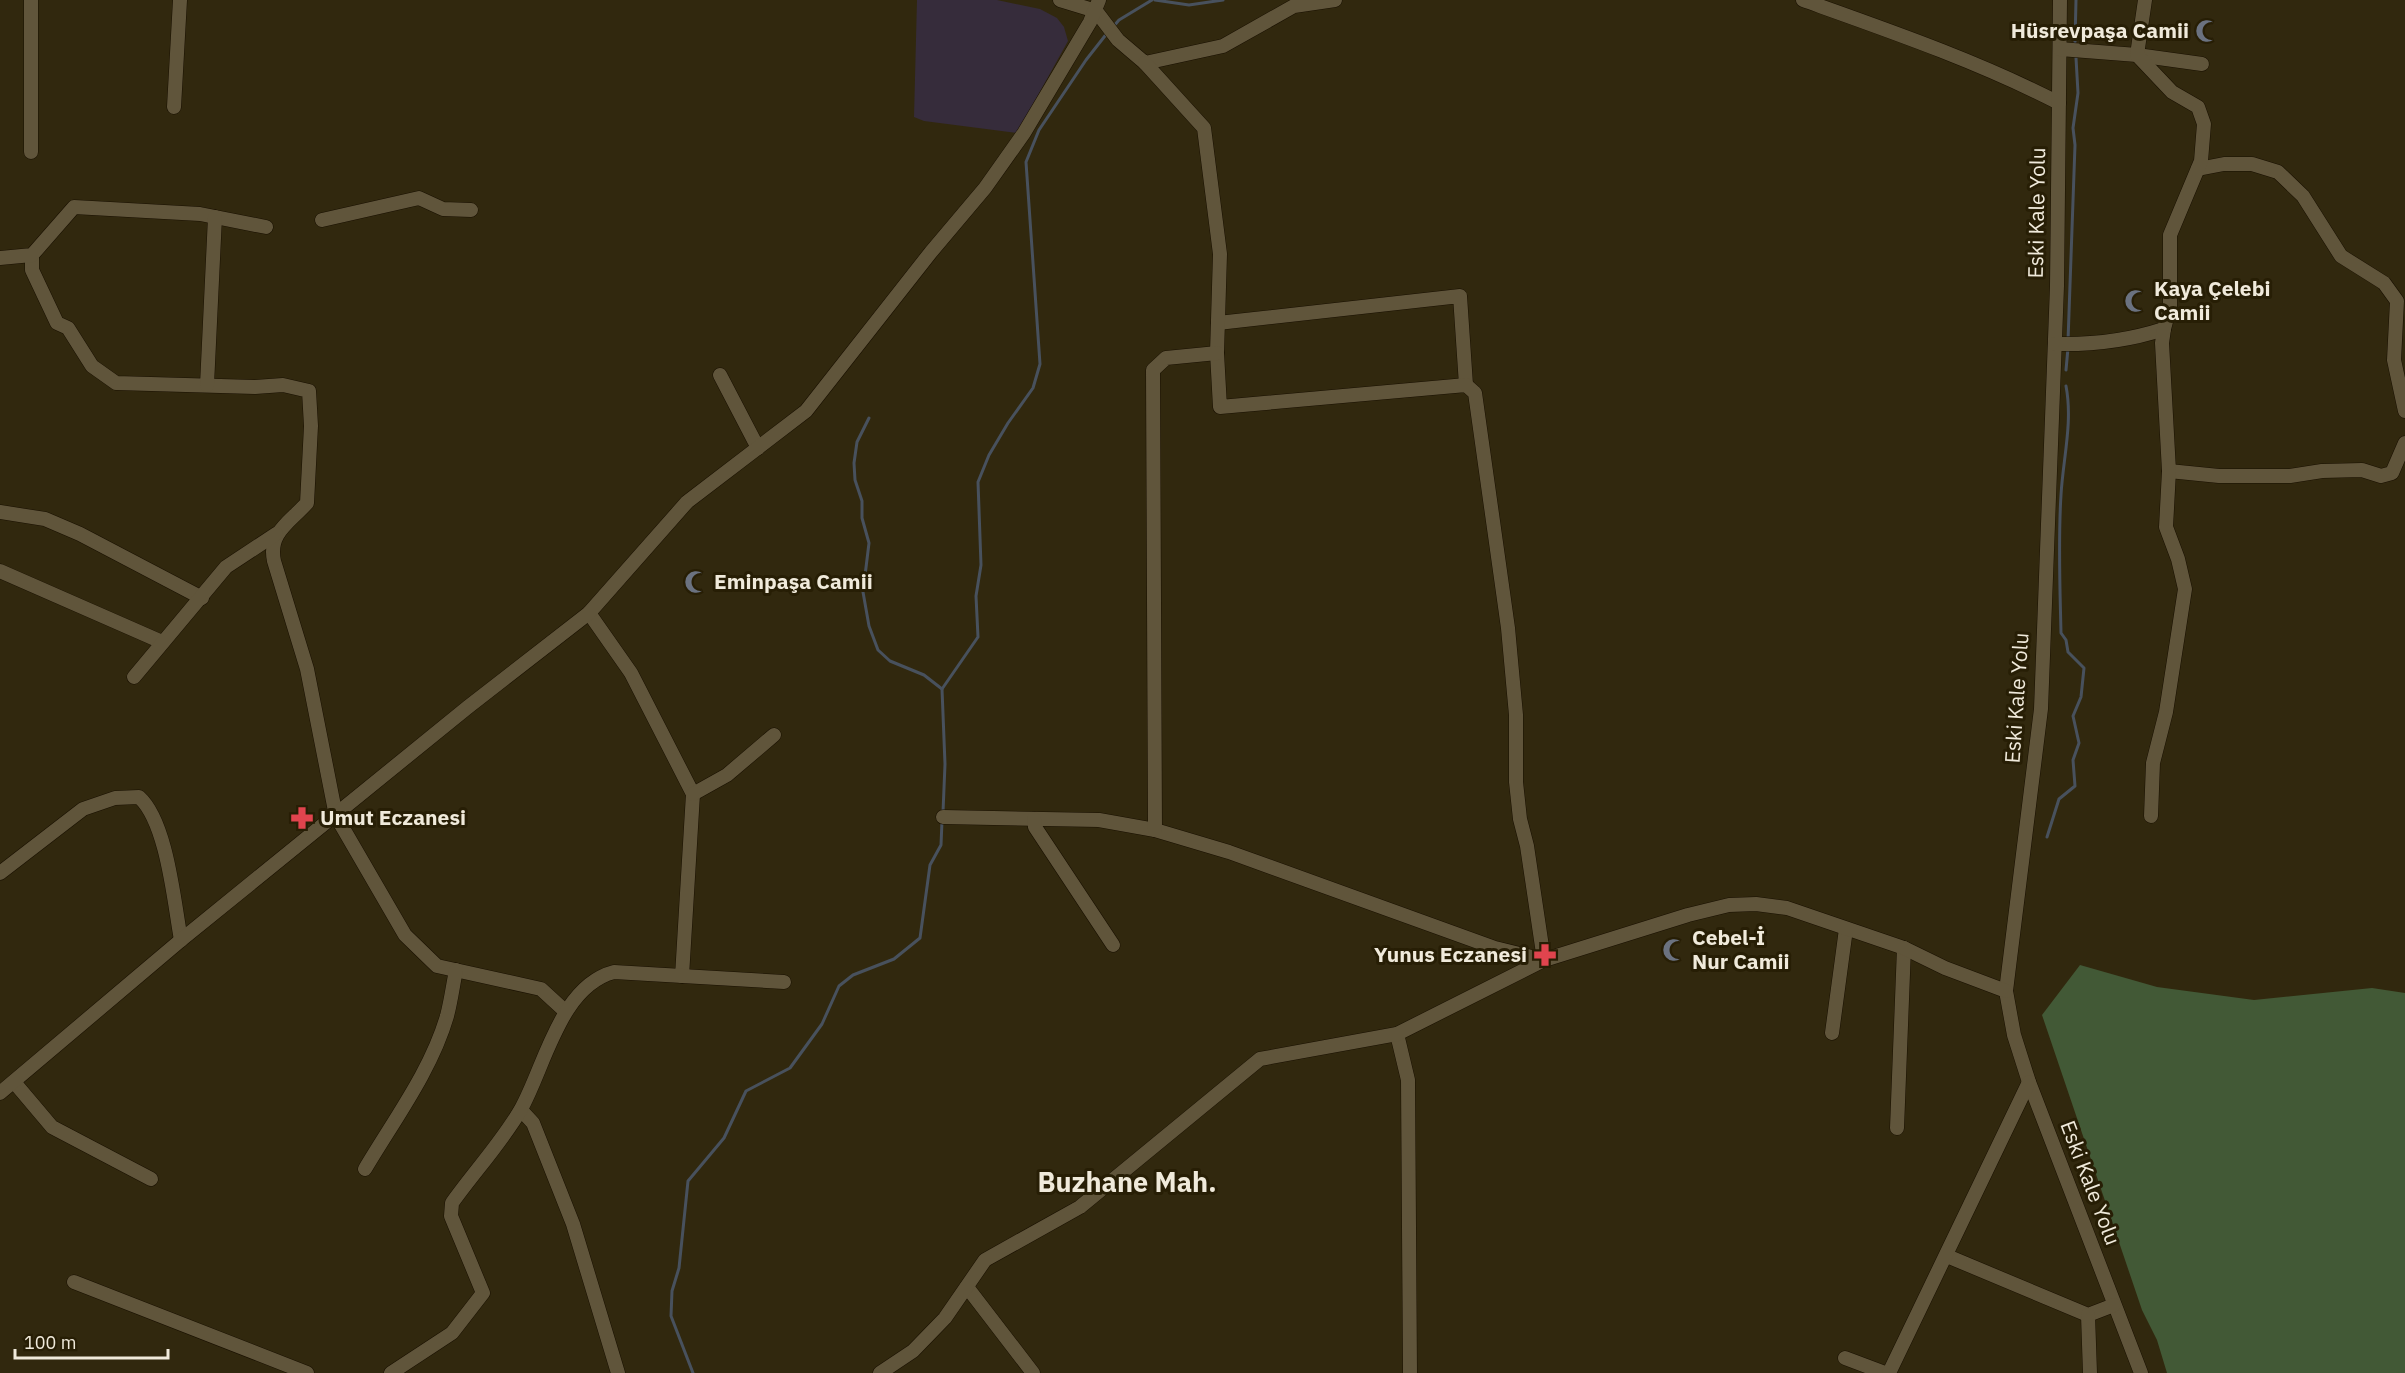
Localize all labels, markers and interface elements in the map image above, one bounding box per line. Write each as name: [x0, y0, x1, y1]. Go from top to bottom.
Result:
place label: Hüsrevpaşa Camii: [2011, 16, 2189, 44]
mosque icon: Hüsrevpaşa Camii: [2194, 18, 2220, 44]
street label: Eski Kale Yolu: [2021, 147, 2051, 279]
place label: Kaya Çelebi Camii: [2154, 274, 2270, 326]
mosque icon: Kaya Çelebi Camii: [2123, 288, 2149, 314]
place label: Eminpaşa Camii: [714, 567, 873, 595]
mosque icon: Eminpaşa Camii: [683, 569, 709, 595]
street label: Eski Kale Yolu: [1997, 632, 2035, 764]
place label: Umut Eczanesi: [320, 803, 466, 831]
pharmacy icon: Umut Eczanesi: [289, 805, 315, 831]
place label: Cebel-İ Nur Camii: [1692, 923, 1790, 975]
mosque icon: Cebel-İ Nur Camii: [1661, 937, 1687, 963]
place label: Yunus Eczanesi: [1374, 940, 1527, 968]
pharmacy icon: Yunus Eczanesi: [1532, 942, 1558, 968]
street label: Eski Kale Yolu: [2054, 1116, 2127, 1249]
district label: Buzhane Mah.: [1037, 1164, 1217, 1199]
scale bar: [15, 1322, 168, 1360]
text: 100 m: [24, 1331, 76, 1354]

